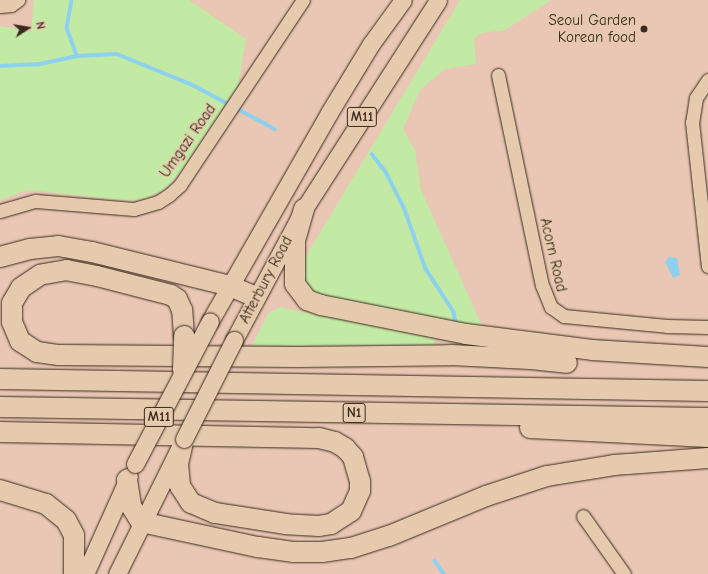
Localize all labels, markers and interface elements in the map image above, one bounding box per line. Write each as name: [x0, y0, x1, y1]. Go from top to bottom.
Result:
north arrow: [8, 8, 48, 48]
place label: Seoul Garden Korean food: [549, 11, 636, 46]
text: N: [33, 21, 47, 30]
marker: Seoul Garden Korean food: [639, 24, 649, 34]
street label: Umgazi Road: [156, 101, 220, 181]
road number: M11: [346, 105, 378, 129]
street label: Acorn Road: [536, 216, 570, 294]
street label: Atterbury Road: [236, 233, 296, 327]
road number: N1: [342, 401, 366, 425]
road number: M11: [143, 405, 175, 429]

